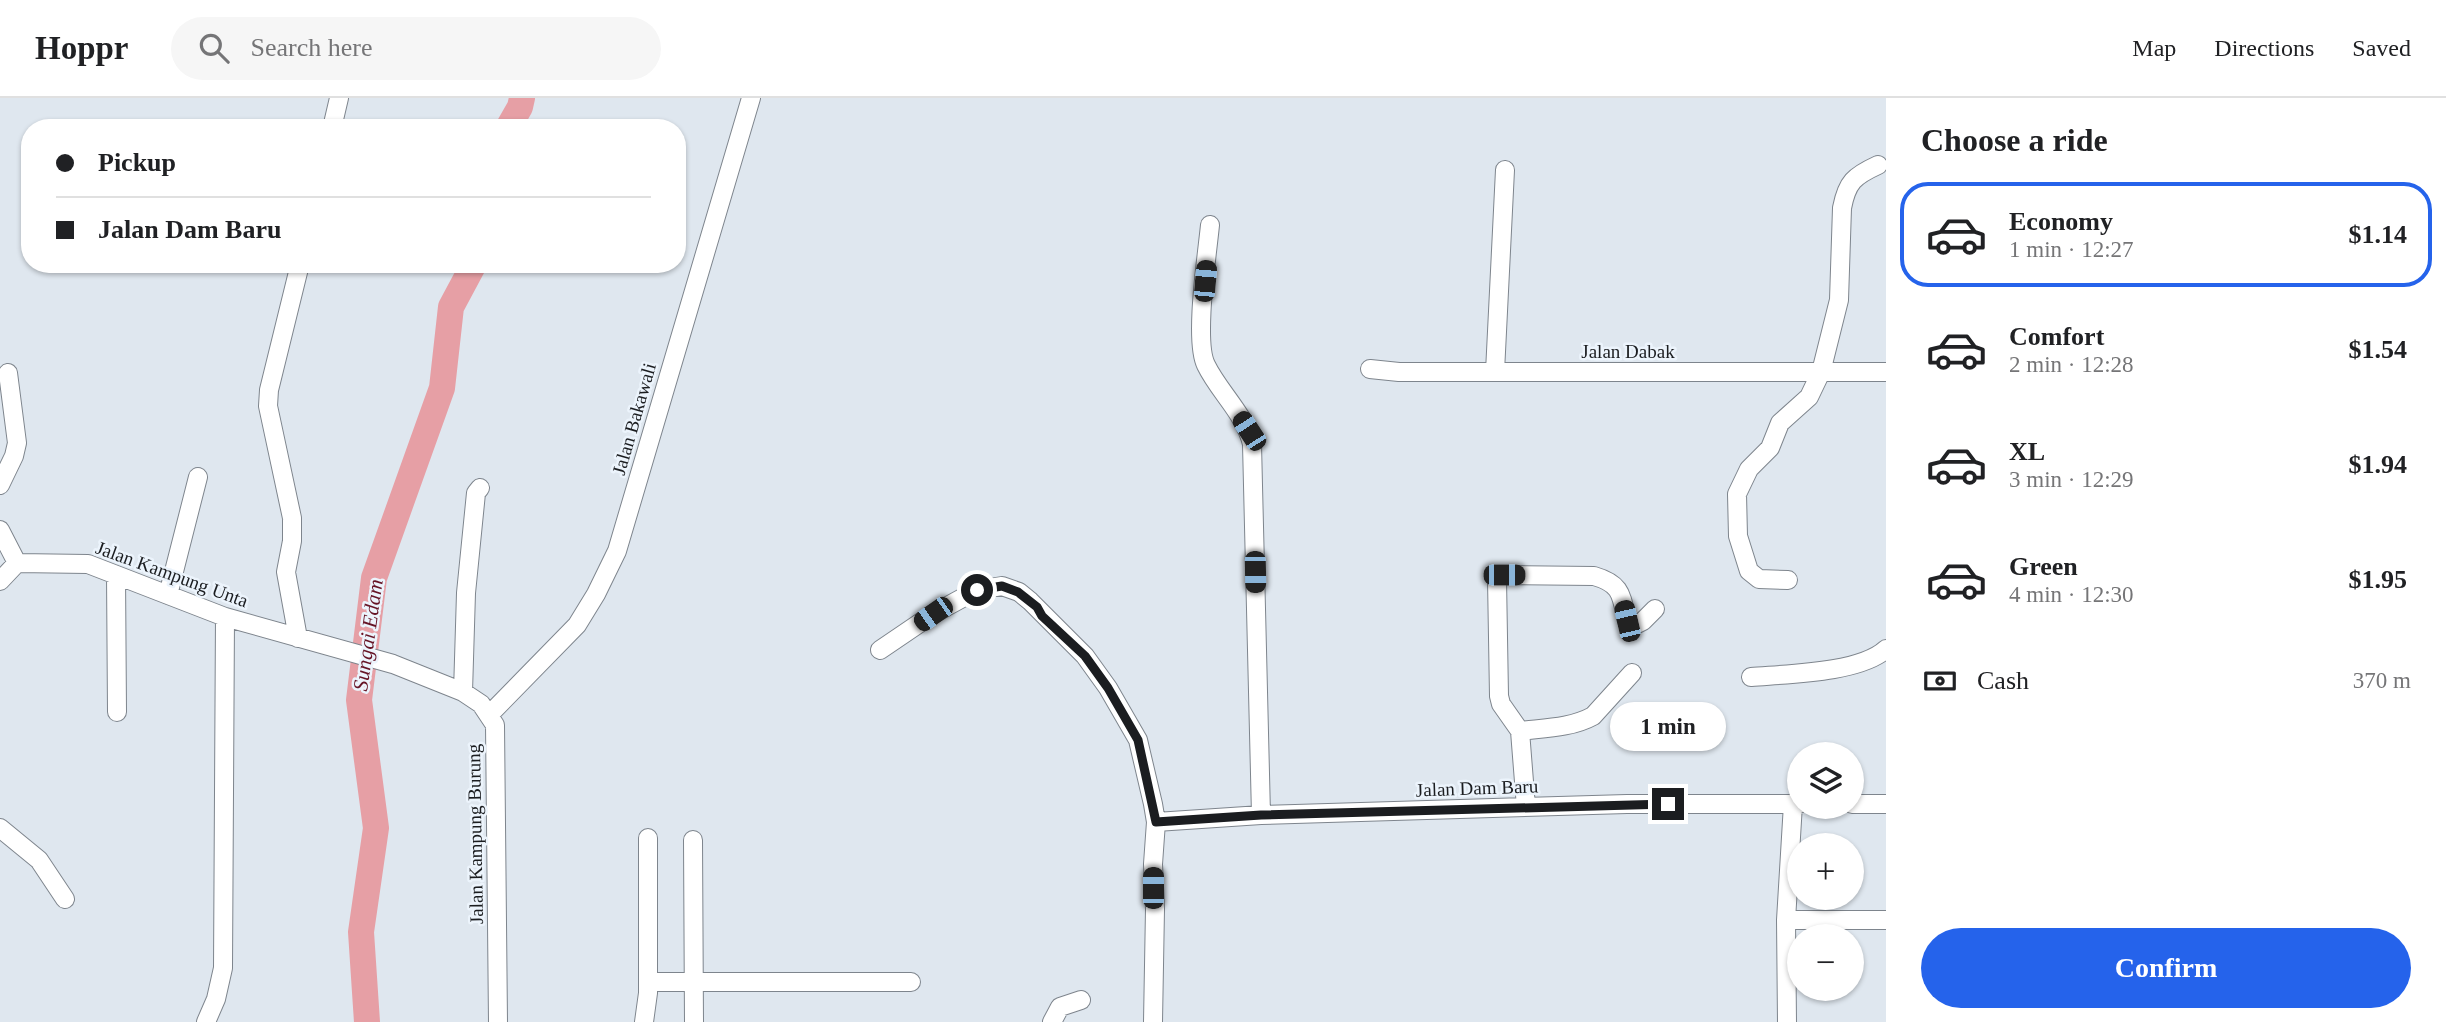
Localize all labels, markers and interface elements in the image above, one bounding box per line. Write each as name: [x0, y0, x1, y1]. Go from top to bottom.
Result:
search box: [171, 17, 661, 80]
icon: search: [195, 29, 233, 67]
text: Hoppr: [35, 30, 129, 66]
text: Search here: [251, 33, 373, 62]
text: Map: [2132, 35, 2176, 61]
text: Directions: [2214, 35, 2314, 61]
text: Saved: [2352, 35, 2411, 61]
text: Choose a ride: [1921, 122, 2108, 158]
text: Pickup: [98, 148, 176, 177]
icon: car: [1925, 203, 1988, 266]
text: Economy: [2009, 207, 2113, 236]
text: Jalan Dam Baru: [98, 215, 281, 244]
text: $1.14: [2349, 220, 2407, 249]
text: 1 min · 12:27: [2009, 237, 2134, 262]
car: [1193, 259, 1218, 303]
icon: car: [1925, 318, 1988, 381]
text: Comfort: [2009, 322, 2104, 351]
text: $1.54: [2349, 335, 2407, 364]
street label: Jalan Dabak: [1581, 341, 1675, 362]
text: 2 min · 12:28: [2009, 352, 2134, 377]
street label: Jalan Bakawali: [608, 361, 660, 477]
car: [1229, 408, 1270, 454]
icon: car: [1925, 433, 1988, 496]
text: XL: [2009, 437, 2045, 466]
text: $1.94: [2349, 450, 2407, 479]
text: 3 min · 12:29: [2009, 467, 2134, 492]
street label: Jalan Kampung Unta: [93, 537, 251, 611]
icon: car: [1925, 548, 1988, 611]
car: [1245, 551, 1266, 593]
text: Green: [2009, 552, 2078, 581]
car: [1484, 565, 1526, 586]
text: $1.95: [2349, 565, 2407, 594]
route start: [961, 574, 993, 606]
water label: Sungai Edam: [348, 578, 388, 692]
text: 4 min · 12:30: [2009, 582, 2134, 607]
car: [910, 593, 957, 635]
car: [1613, 598, 1642, 644]
icon: cash: [1921, 662, 1959, 700]
text: Cash: [1977, 666, 2029, 695]
text: 370 m: [2353, 668, 2411, 693]
callout: 1 min: [1610, 702, 1726, 752]
text: 1 min: [1640, 714, 1696, 739]
map controls: [1787, 742, 1864, 1001]
button: layers: [1787, 742, 1864, 819]
street label: Jalan Kampung Burung: [463, 743, 487, 924]
street label: Jalan Dam Baru: [1415, 775, 1539, 801]
route end: [1652, 788, 1684, 820]
button: +: [1787, 833, 1864, 910]
car: [1143, 867, 1164, 909]
button: −: [1787, 924, 1864, 1001]
button: Confirm: [1921, 928, 2411, 1008]

